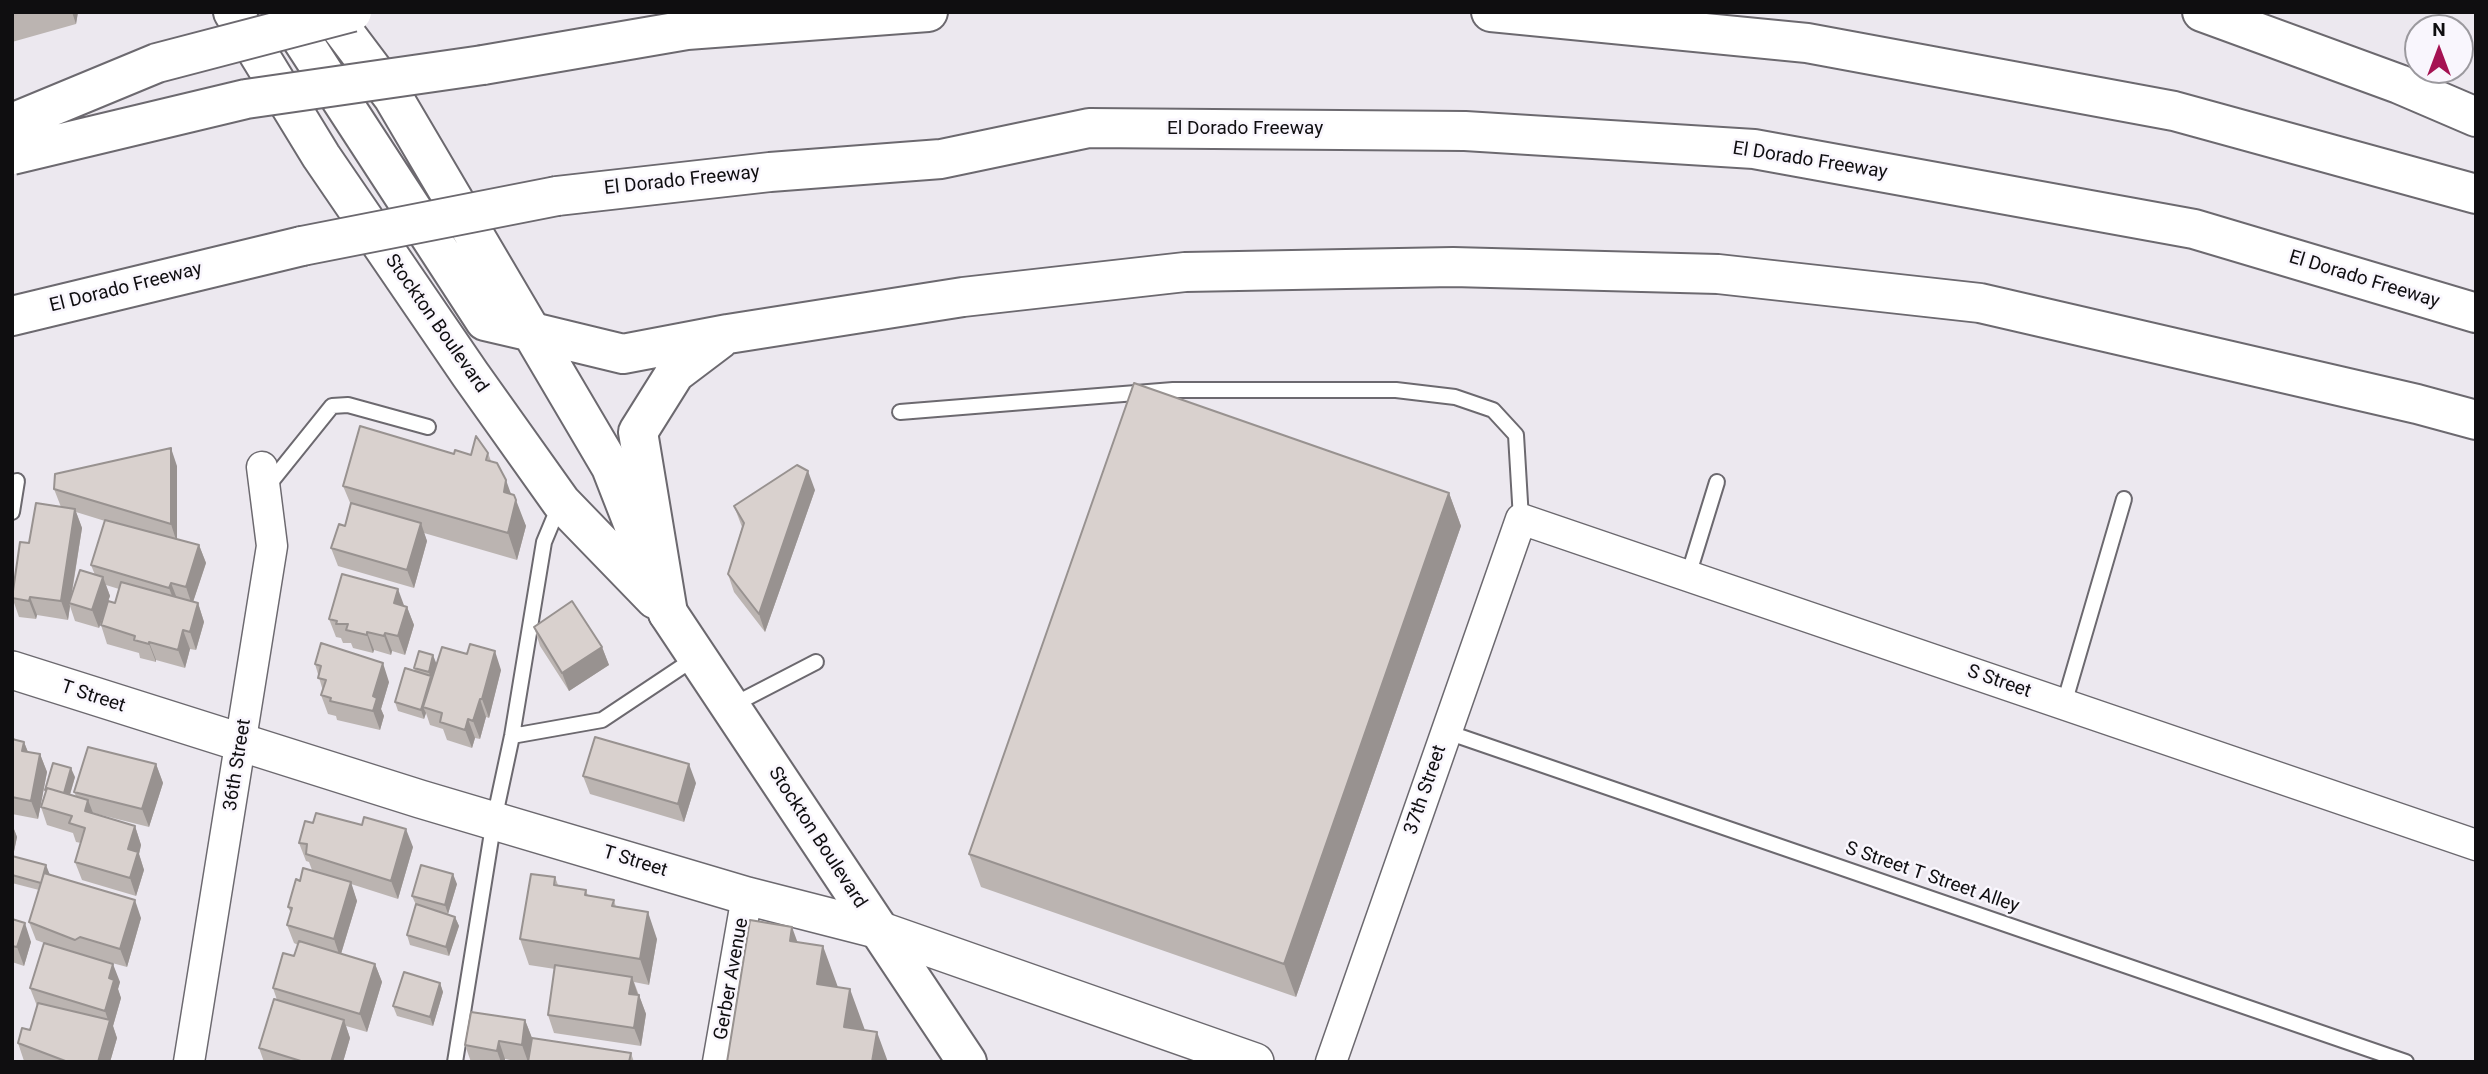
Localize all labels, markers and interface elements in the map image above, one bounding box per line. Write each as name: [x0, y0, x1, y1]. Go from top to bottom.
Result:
north arrow: [2404, 14, 2474, 84]
text: N: [2432, 18, 2446, 41]
street label: El Dorado Freeway: [1167, 118, 1323, 140]
street label: El Dorado Freeway: [1731, 138, 1889, 184]
street label: El Dorado Freeway: [603, 161, 761, 201]
street label: El Dorado Freeway: [2286, 246, 2442, 314]
street label: Stockton Boulevard: [380, 250, 492, 398]
street label: El Dorado Freeway: [47, 258, 205, 318]
street label: S Street: [1964, 660, 2034, 704]
street label: T Street: [58, 676, 128, 718]
street label: 36th Street: [219, 717, 257, 813]
street label: 37th Street: [1400, 742, 1452, 838]
street label: Stockton Boulevard: [763, 763, 871, 913]
street label: S Street T Street Alley: [1842, 838, 2022, 918]
street label: T Street: [600, 841, 670, 883]
street label: Gerber Avenue: [710, 916, 754, 1042]

